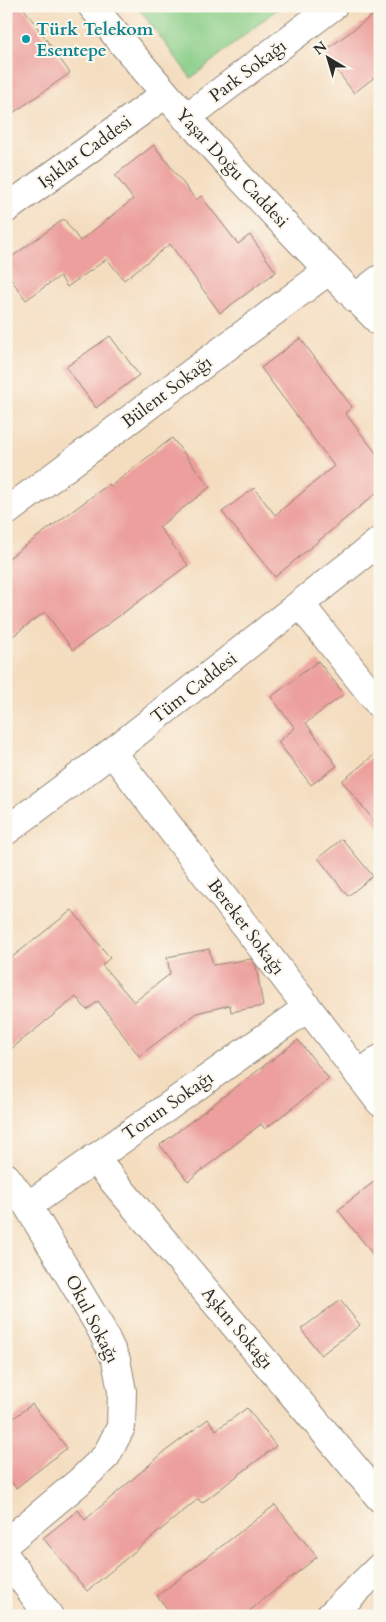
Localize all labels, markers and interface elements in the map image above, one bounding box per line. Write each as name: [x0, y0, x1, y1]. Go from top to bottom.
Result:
place label: Türk Telekom Esentepe: [36, 17, 154, 63]
north arrow: [304, 32, 354, 82]
marker: Türk Telekom Esentepe: [20, 33, 32, 45]
street label: Park Sokağı: [204, 34, 292, 108]
text: N: [310, 37, 331, 59]
street label: Yaşar Doğu Caddesi: [170, 103, 294, 233]
street label: Işıklar Caddesi: [33, 109, 137, 195]
street label: Bülent Sokağı: [117, 350, 217, 434]
street label: Tüm Caddesi: [146, 646, 242, 730]
street label: Bereket Sokağı: [201, 874, 291, 980]
street label: Torun Sokağı: [118, 1065, 218, 1147]
street label: Okul Sokağı: [59, 1271, 125, 1367]
street label: Aşkın Sokağı: [195, 1282, 279, 1374]

